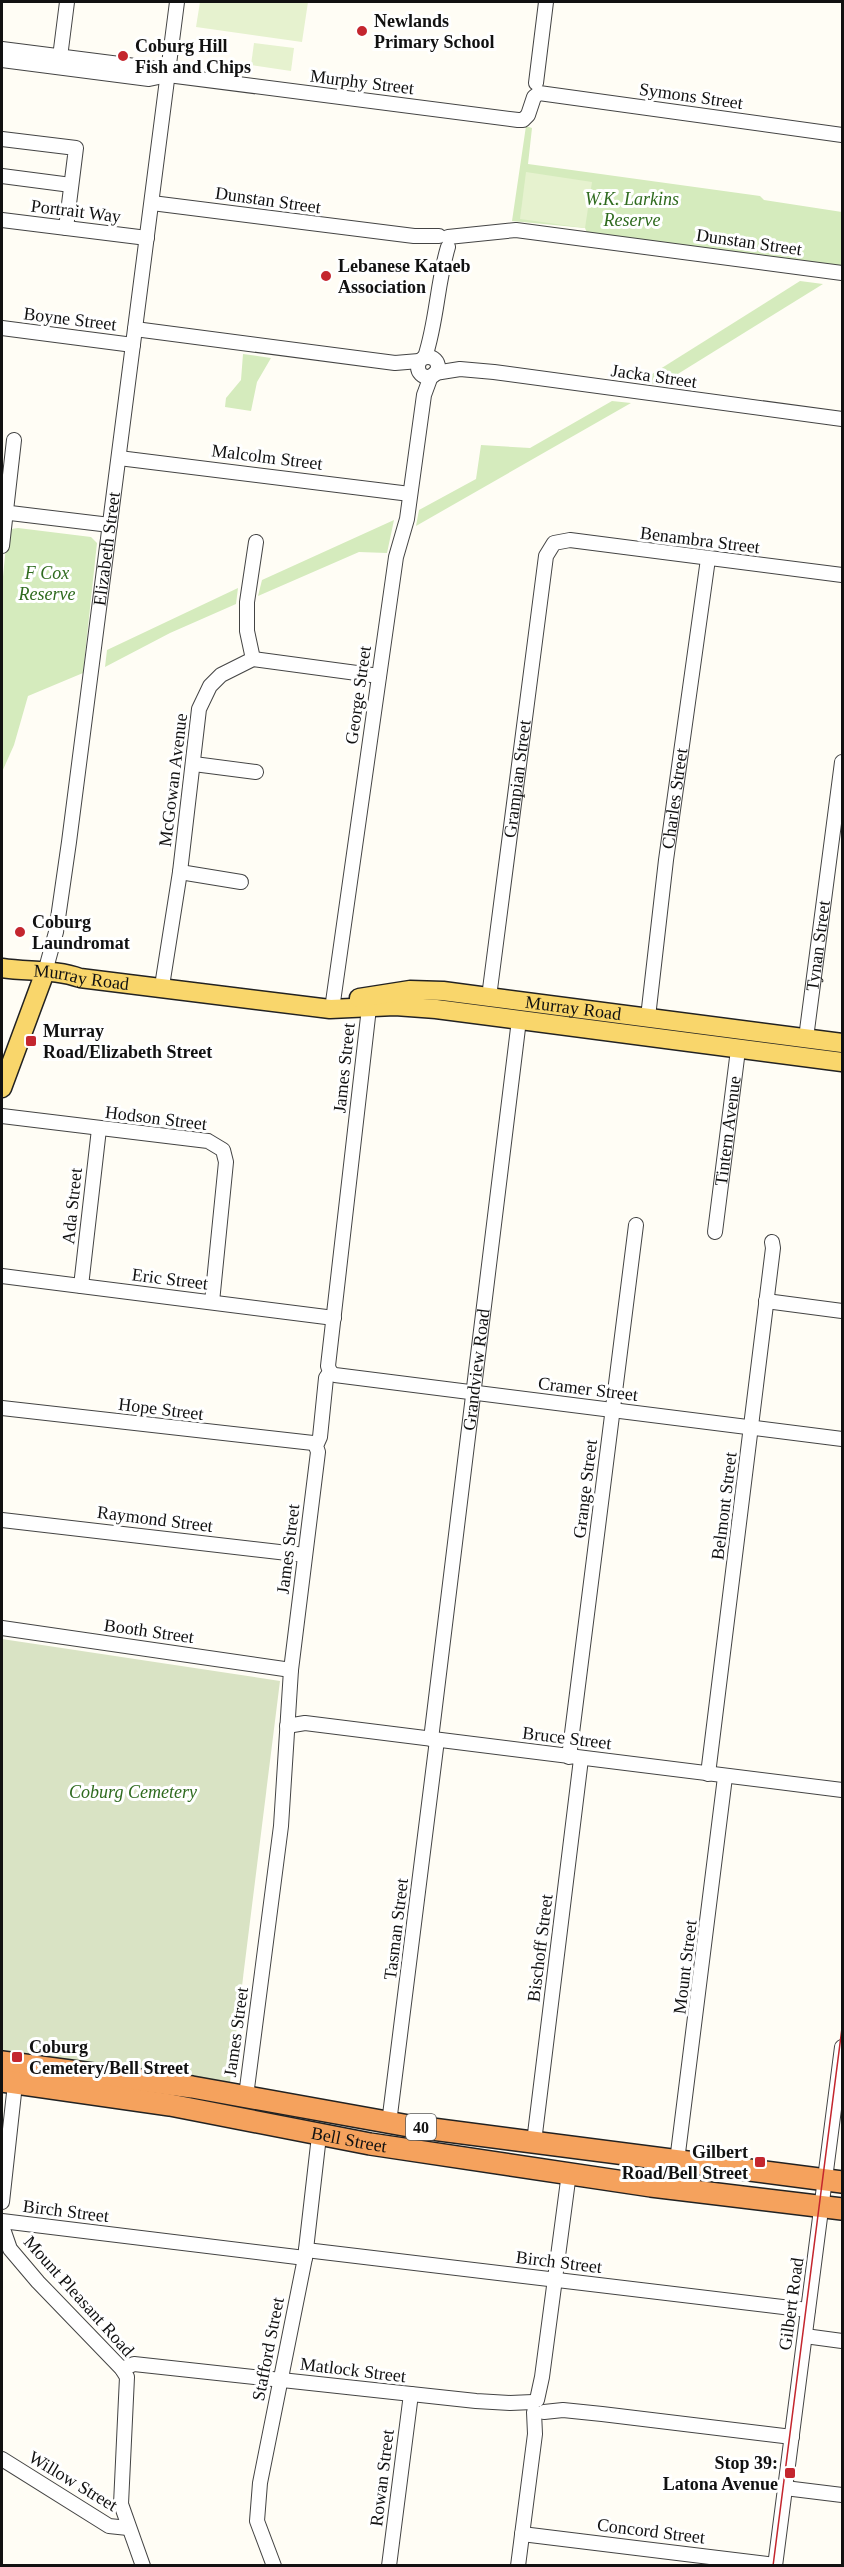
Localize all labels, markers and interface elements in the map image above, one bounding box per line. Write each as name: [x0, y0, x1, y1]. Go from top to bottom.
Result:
place label: Newlands Primary School: [374, 11, 494, 52]
marker: Newlands Primary School: [355, 24, 369, 38]
place label: Coburg Hill Fish and Chips: [135, 36, 251, 77]
marker: Coburg Hill Fish and Chips: [116, 49, 130, 63]
street label: Murphy Street: [309, 66, 415, 98]
street label: Symons Street: [638, 79, 744, 113]
street label: Dunstan Street: [214, 183, 322, 217]
park label: W.K. Larkins Reserve: [585, 189, 679, 230]
street label: Portrait Way: [30, 196, 122, 226]
street label: Dunstan Street: [695, 225, 803, 259]
place label: Lebanese Kataeb Association: [338, 256, 471, 297]
marker: Lebanese Kataeb Association: [319, 269, 333, 283]
street label: Boyne Street: [22, 303, 118, 335]
street label: Jacka Street: [610, 360, 698, 392]
street label: Malcolm Street: [210, 440, 324, 474]
street label: Elizabeth Street: [89, 491, 124, 607]
street label: Benambra Street: [639, 523, 761, 557]
park label: F Cox Reserve: [18, 563, 75, 604]
street label: George Street: [341, 645, 375, 745]
street label: McGowan Avenue: [155, 712, 191, 848]
street label: Grampian Street: [500, 719, 535, 839]
street label: Charles Street: [658, 747, 691, 850]
street label: Tynan Street: [802, 899, 834, 992]
place label: Coburg Laundromat: [32, 912, 130, 953]
marker: Coburg Laundromat: [13, 925, 27, 939]
street label: Murray Road: [33, 961, 130, 994]
street label: Murray Road: [524, 992, 622, 1024]
place label: Murray Road/Elizabeth Street: [43, 1021, 212, 1062]
street label: James Street: [329, 1022, 359, 1114]
marker: Murray Road/Elizabeth Street: [24, 1034, 38, 1048]
street label: Tintern Avenue: [711, 1075, 745, 1187]
street label: Hodson Street: [104, 1102, 208, 1134]
street label: Ada Street: [58, 1167, 86, 1245]
street label: Eric Street: [131, 1264, 209, 1294]
street label: Grandview Road: [459, 1308, 494, 1432]
street label: Cramer Street: [537, 1373, 639, 1405]
street label: Hope Street: [117, 1394, 205, 1424]
street label: Grange Street: [569, 1438, 601, 1540]
street label: Belmont Street: [707, 1451, 741, 1561]
street label: Raymond Street: [96, 1502, 214, 1536]
street label: James Street: [273, 1503, 303, 1595]
street label: Booth Street: [103, 1615, 195, 1647]
street label: Bruce Street: [521, 1723, 613, 1753]
park label: Coburg Cemetery: [69, 1782, 197, 1802]
street label: Tasman Street: [380, 1877, 412, 1981]
street label: Bischoff Street: [523, 1893, 557, 2003]
street label: Mount Street: [669, 1919, 701, 2015]
street label: James Street: [220, 1986, 252, 2078]
place label: Coburg Cemetery/Bell Street: [29, 2037, 189, 2078]
marker: Coburg Cemetery/Bell Street: [10, 2050, 24, 2064]
road number: 40: [406, 2114, 436, 2140]
street label: Bell Street: [309, 2123, 388, 2156]
place label: Gilbert Road/Bell Street: [622, 2142, 748, 2183]
marker: Gilbert Road/Bell Street: [753, 2155, 767, 2169]
street label: Birch Street: [22, 2196, 110, 2226]
street label: Mount Pleasant Road: [20, 2232, 138, 2360]
street label: Birch Street: [515, 2247, 603, 2277]
street label: Gilbert Road: [775, 2256, 807, 2352]
street label: Stafford Street: [248, 2295, 288, 2403]
street label: Matlock Street: [299, 2354, 407, 2386]
street label: Rowan Street: [366, 2428, 398, 2528]
street label: Willow Street: [25, 2447, 121, 2515]
place label: Stop 39: Latona Avenue: [663, 2453, 778, 2494]
marker: Stop 39: Latona Avenue: [783, 2466, 797, 2480]
street label: Concord Street: [596, 2514, 706, 2548]

